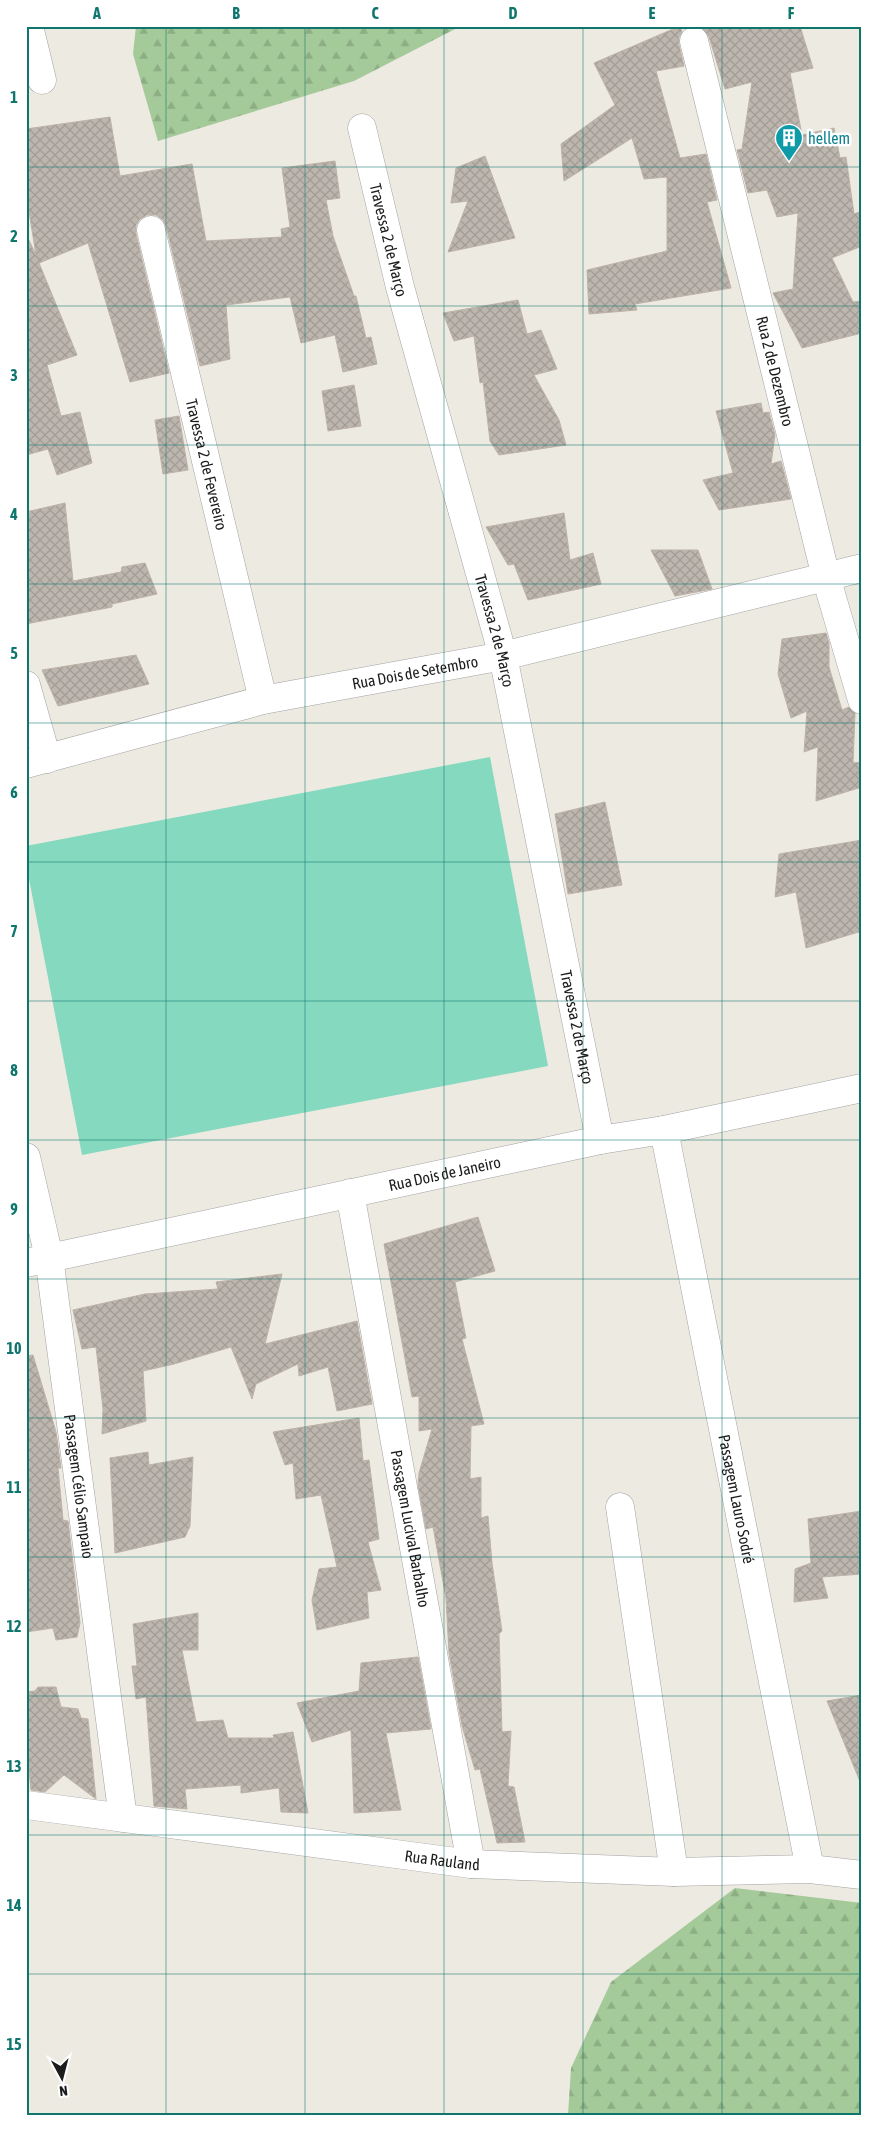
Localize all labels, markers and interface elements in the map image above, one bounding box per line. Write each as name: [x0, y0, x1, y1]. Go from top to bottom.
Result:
text: A: [92, 4, 101, 22]
text: B: [232, 4, 240, 22]
text: C: [371, 4, 379, 22]
text: D: [509, 4, 518, 22]
text: E: [649, 4, 656, 22]
text: F: [788, 4, 795, 22]
text: 1: [10, 88, 18, 106]
building icon: hellem: [774, 123, 804, 162]
place label: hellem: [808, 129, 850, 147]
street label: Travessa 2 de Março: [367, 181, 411, 298]
text: 2: [10, 227, 18, 245]
street label: Rua 2 de Dezembro: [753, 314, 798, 428]
text: 3: [10, 366, 18, 384]
street label: Travessa 2 de Fevereiro: [183, 397, 231, 532]
text: 4: [9, 505, 18, 523]
street label: Travessa 2 de Março: [472, 572, 518, 688]
text: 5: [10, 644, 18, 662]
street label: Rua Dois de Setembro: [351, 652, 479, 692]
text: 6: [10, 783, 18, 801]
text: 7: [10, 922, 18, 940]
street label: Travessa 2 de Março: [557, 969, 598, 1086]
text: 8: [10, 1061, 18, 1079]
street label: Rua Dois de Janeiro: [387, 1153, 502, 1194]
text: 9: [10, 1200, 18, 1218]
text: 10: [6, 1339, 22, 1357]
street label: Passagem Célio Sampaio: [61, 1413, 98, 1560]
street label: Passagem Lauro Sodré: [715, 1433, 758, 1565]
street label: Passagem Lucival Barbalho: [387, 1448, 434, 1609]
text: 11: [6, 1478, 22, 1496]
text: 12: [6, 1617, 22, 1635]
text: 13: [6, 1757, 22, 1775]
street label: Rua Rauland: [404, 1846, 480, 1873]
text: 14: [6, 1896, 22, 1914]
text: 15: [6, 2035, 22, 2053]
north arrow: [38, 2054, 88, 2104]
text: N: [59, 2082, 69, 2099]

